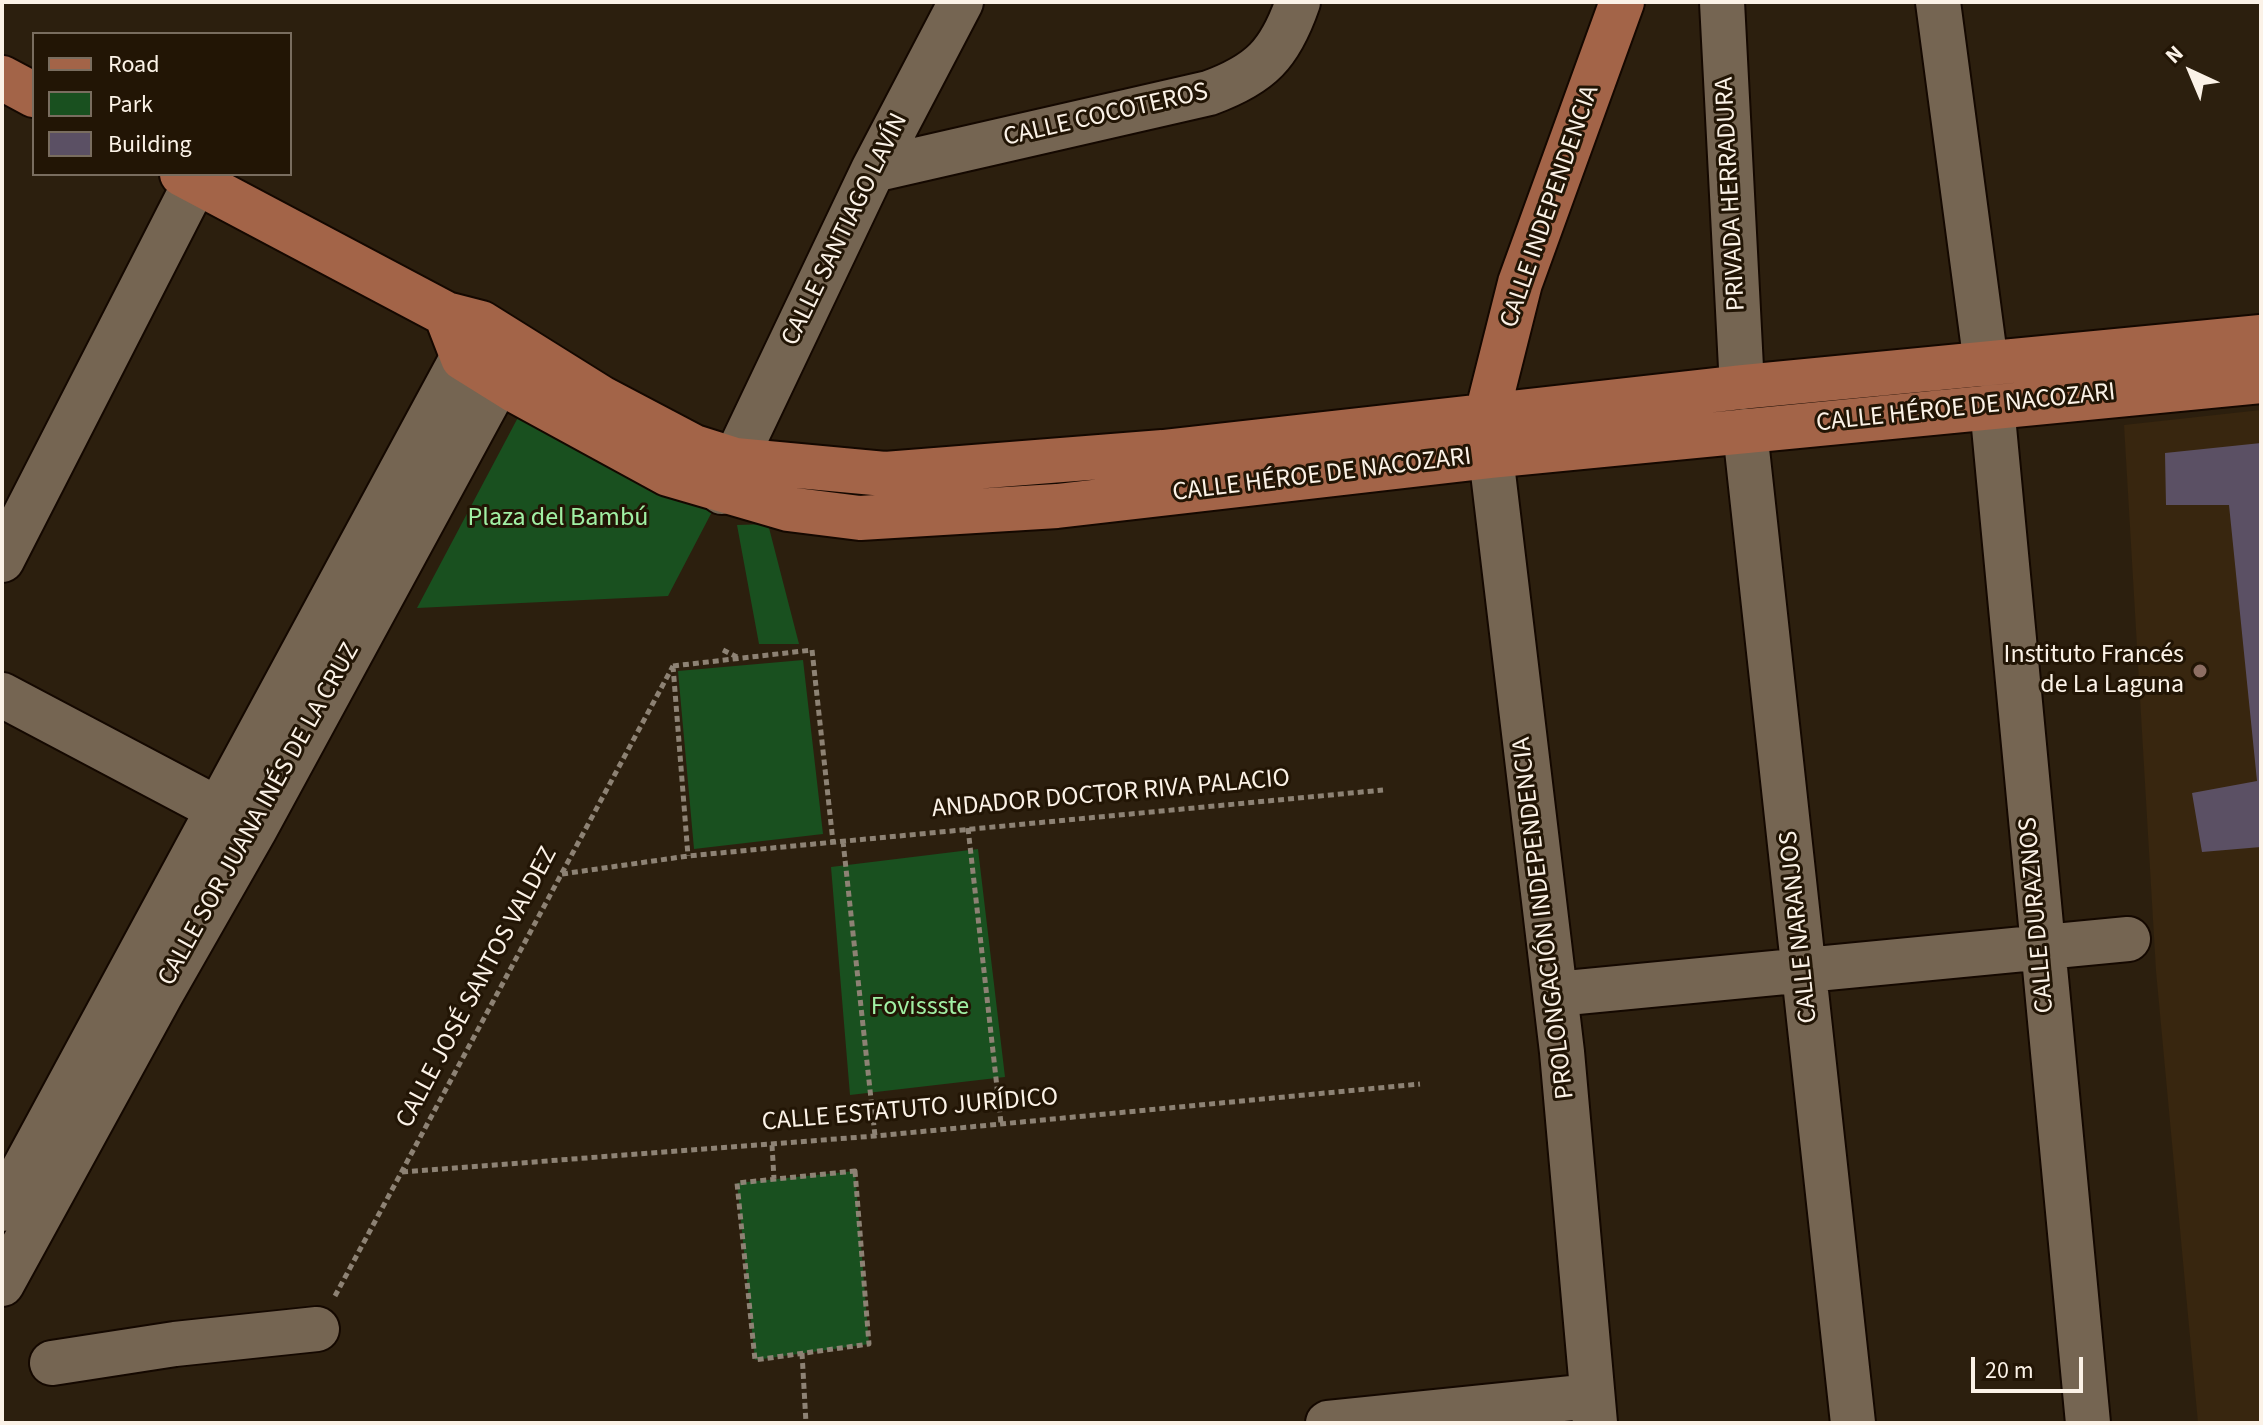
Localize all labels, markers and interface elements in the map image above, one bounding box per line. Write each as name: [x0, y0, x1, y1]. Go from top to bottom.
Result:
legend: [32, 32, 292, 176]
north arrow: [2151, 32, 2231, 112]
text: N: [2158, 38, 2191, 71]
text: Road: [108, 47, 160, 82]
street label: PRIVADA HERRADURA: [1710, 76, 1754, 312]
street label: CALLE COCOTEROS: [1001, 77, 1211, 155]
street label: CALLE INDEPENDENCIA: [1495, 82, 1607, 332]
text: Park: [108, 87, 153, 122]
street label: CALLE SANTIAGO LAVÍN: [776, 109, 916, 351]
text: Building: [108, 127, 192, 162]
street label: CALLE HÉROE DE NACOZARI: [1815, 378, 2117, 440]
street label: CALLE HÉROE DE NACOZARI: [1171, 442, 1473, 510]
park label: Plaza del Bambú: [468, 503, 648, 535]
street label: CALLE SOR JUANA INÉS DE LA CRUZ: [153, 638, 367, 992]
place label: Instituto Francés de La Laguna: [2004, 640, 2184, 702]
marker: Instituto Francés de La Laguna: [2191, 662, 2209, 680]
street label: PROLONGACIÓN INDEPENDENCIA: [1507, 735, 1583, 1101]
street label: ANDADOR DOCTOR RIVA PALACIO: [931, 764, 1291, 826]
street label: CALLE DURAZNOS: [2014, 816, 2062, 1014]
street label: CALLE NARANJOS: [1774, 829, 1826, 1025]
street label: CALLE JOSÉ SANTOS VALDEZ: [391, 842, 565, 1134]
park label: Fovissste: [871, 992, 969, 1024]
street label: CALLE ESTATUTO JURÍDICO: [761, 1083, 1059, 1139]
scale bar: [1975, 1341, 2087, 1391]
text: 20 m: [1985, 1353, 2034, 1388]

